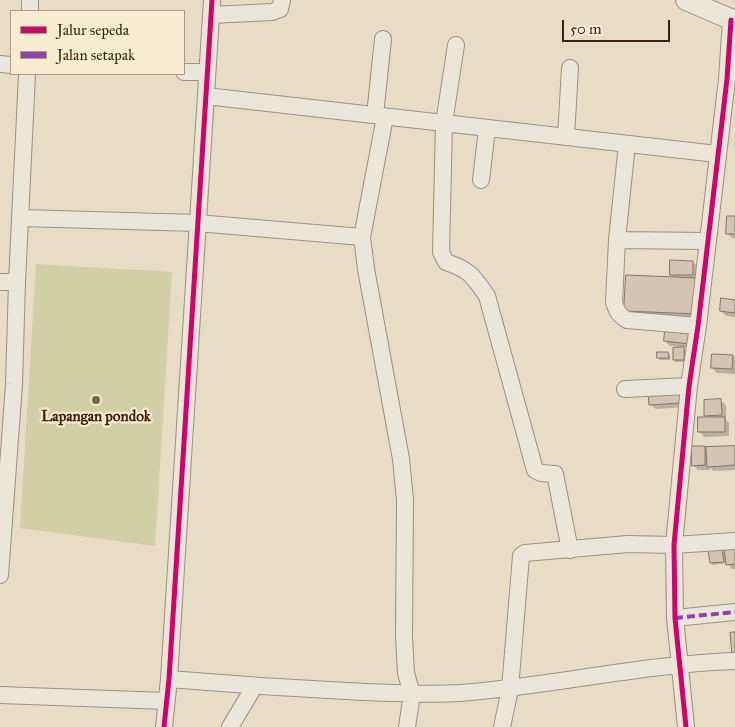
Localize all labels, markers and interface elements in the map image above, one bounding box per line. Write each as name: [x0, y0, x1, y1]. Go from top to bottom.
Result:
legend: [10, 10, 185, 75]
scale bar: [565, 10, 672, 42]
text: 50 m: [570, 20, 602, 38]
text: Jalur sepeda: [57, 21, 129, 39]
text: Jalan setapak: [57, 46, 135, 64]
marker: Lapangan pondok: [90, 394, 102, 406]
place label: Lapangan pondok: [41, 408, 151, 426]

